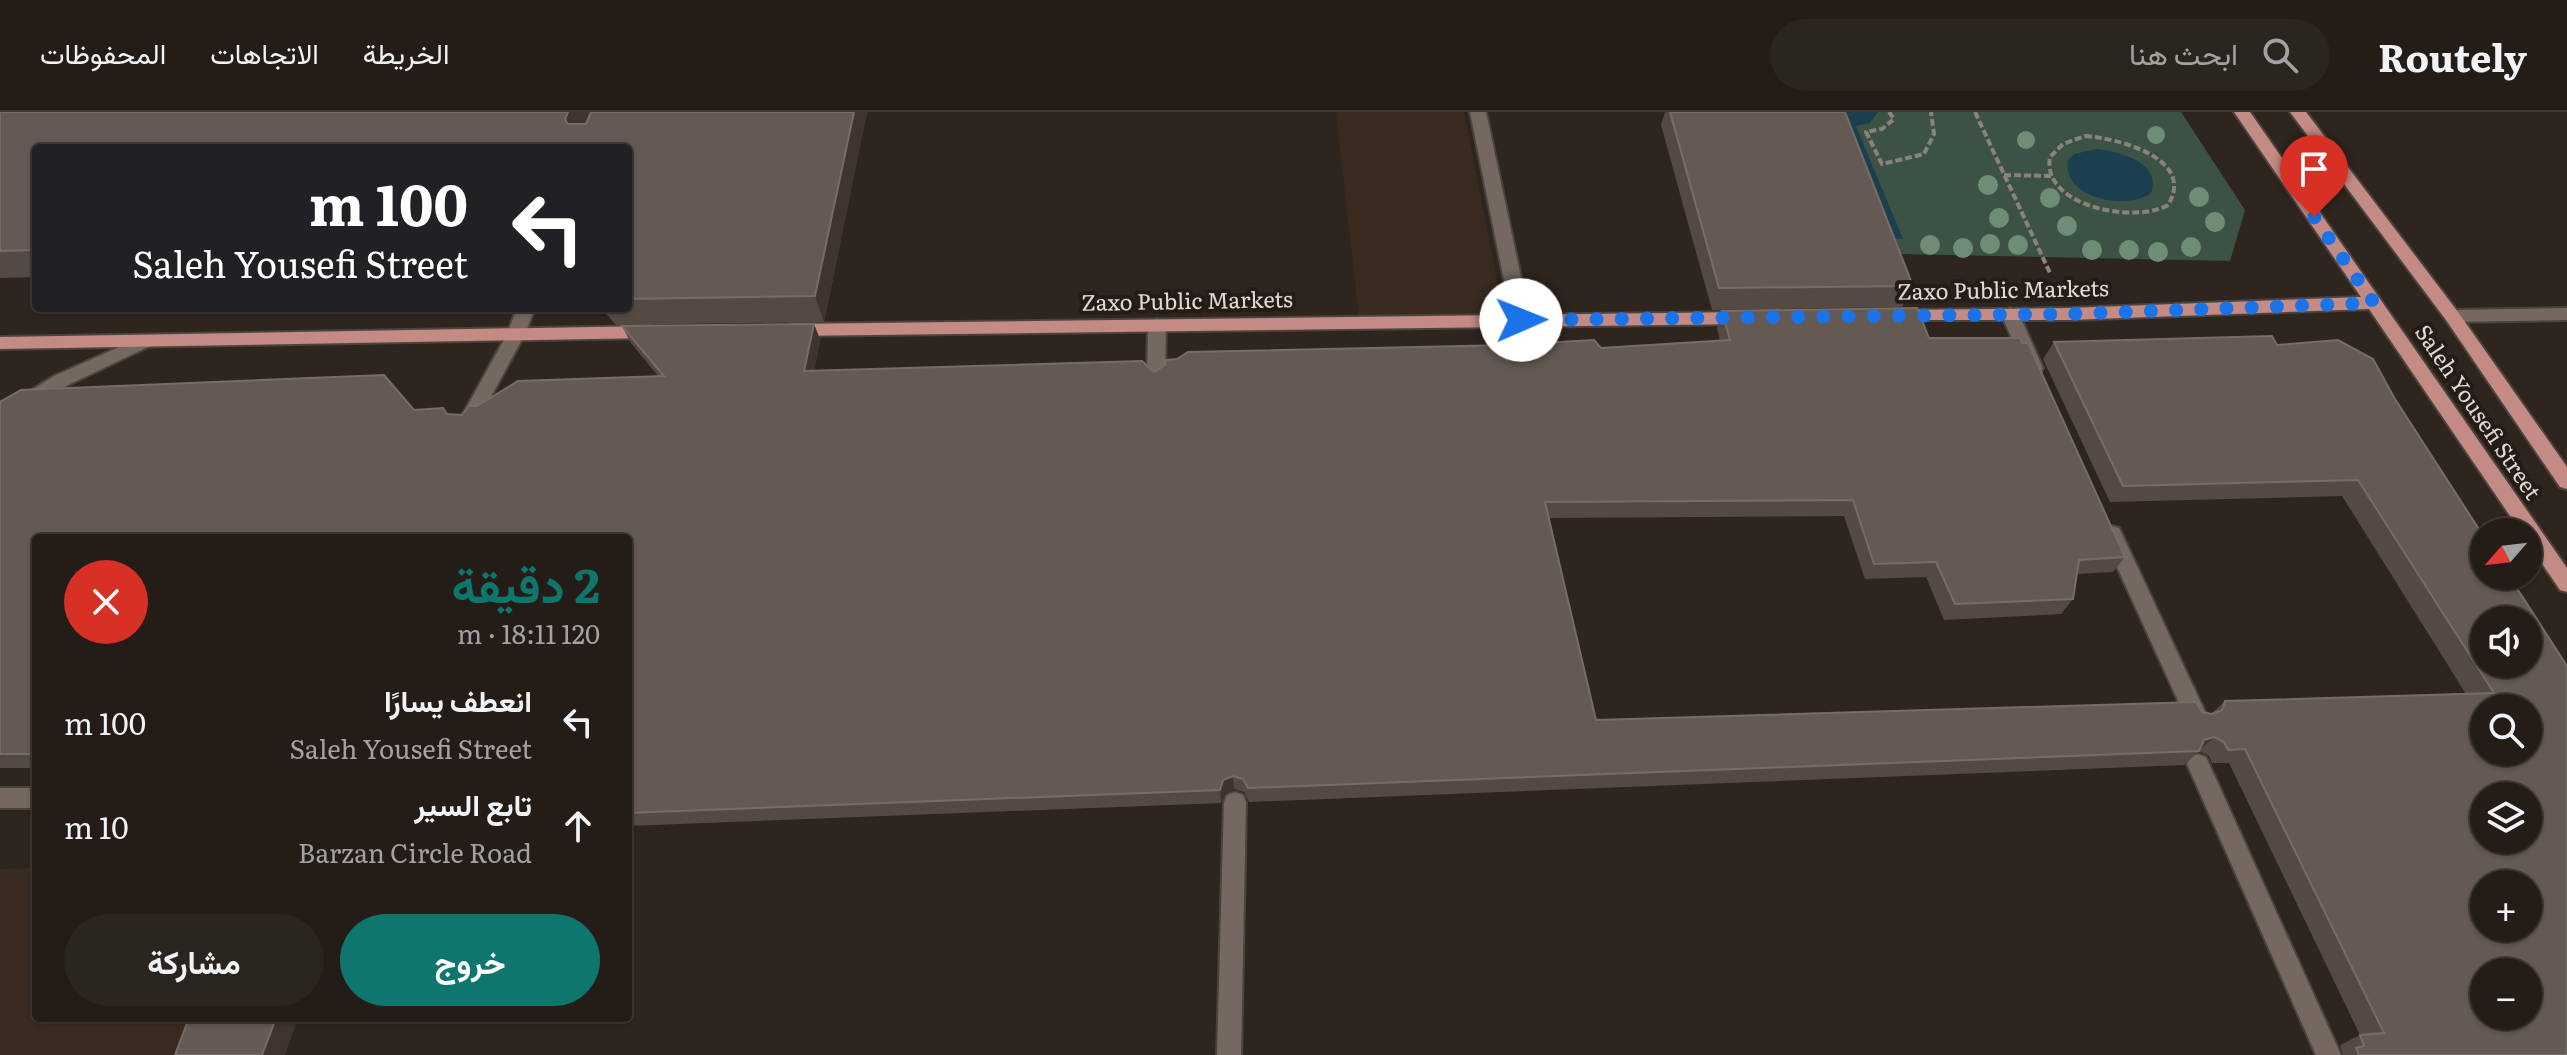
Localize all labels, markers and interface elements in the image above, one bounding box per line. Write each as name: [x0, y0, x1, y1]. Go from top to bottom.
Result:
search box: [1770, 19, 2330, 91]
text: Routely: [2378, 27, 2527, 84]
text: ابحث هنا: [2129, 30, 2238, 74]
text: المحفوظات: [40, 31, 166, 73]
text: الاتجاهات: [210, 31, 319, 73]
text: الخريطة: [363, 31, 449, 73]
icon: search: [2258, 33, 2302, 77]
pin: [2280, 135, 2348, 217]
icon: arrive: [2292, 147, 2336, 191]
text: 100 m: [309, 160, 468, 243]
icon: left: [496, 176, 600, 280]
text: Saleh Yousefi Street: [132, 236, 468, 289]
street label: Zaxo Public Markets: [1897, 270, 2109, 307]
position arrow: [1479, 278, 1563, 362]
street label: Zaxo Public Markets: [1081, 281, 1293, 318]
street label: Saleh Yousefi Street: [2408, 317, 2550, 506]
north arrow: [2470, 518, 2542, 590]
map controls: [2470, 518, 2542, 1030]
text: 2 دقيقة: [451, 547, 600, 618]
button: close: [64, 560, 148, 644]
button: sound: [2470, 606, 2542, 678]
text: 120 m · 18:11: [457, 613, 600, 652]
text: انعطف يسارًا: [384, 677, 532, 721]
button: search: [2470, 694, 2542, 766]
text: 100 m: [64, 700, 146, 744]
icon: left: [556, 700, 600, 744]
text: Saleh Yousefi Street: [289, 728, 532, 767]
text: تابع السير: [414, 781, 532, 825]
button: layers: [2470, 782, 2542, 854]
text: 10 m: [64, 804, 129, 848]
icon: ahead: [556, 804, 600, 848]
text: Barzan Circle Road: [298, 832, 532, 871]
button: +: [2470, 870, 2542, 942]
button: مشاركة: [64, 914, 324, 1006]
button: خروج: [340, 914, 600, 1006]
button: −: [2470, 958, 2542, 1030]

